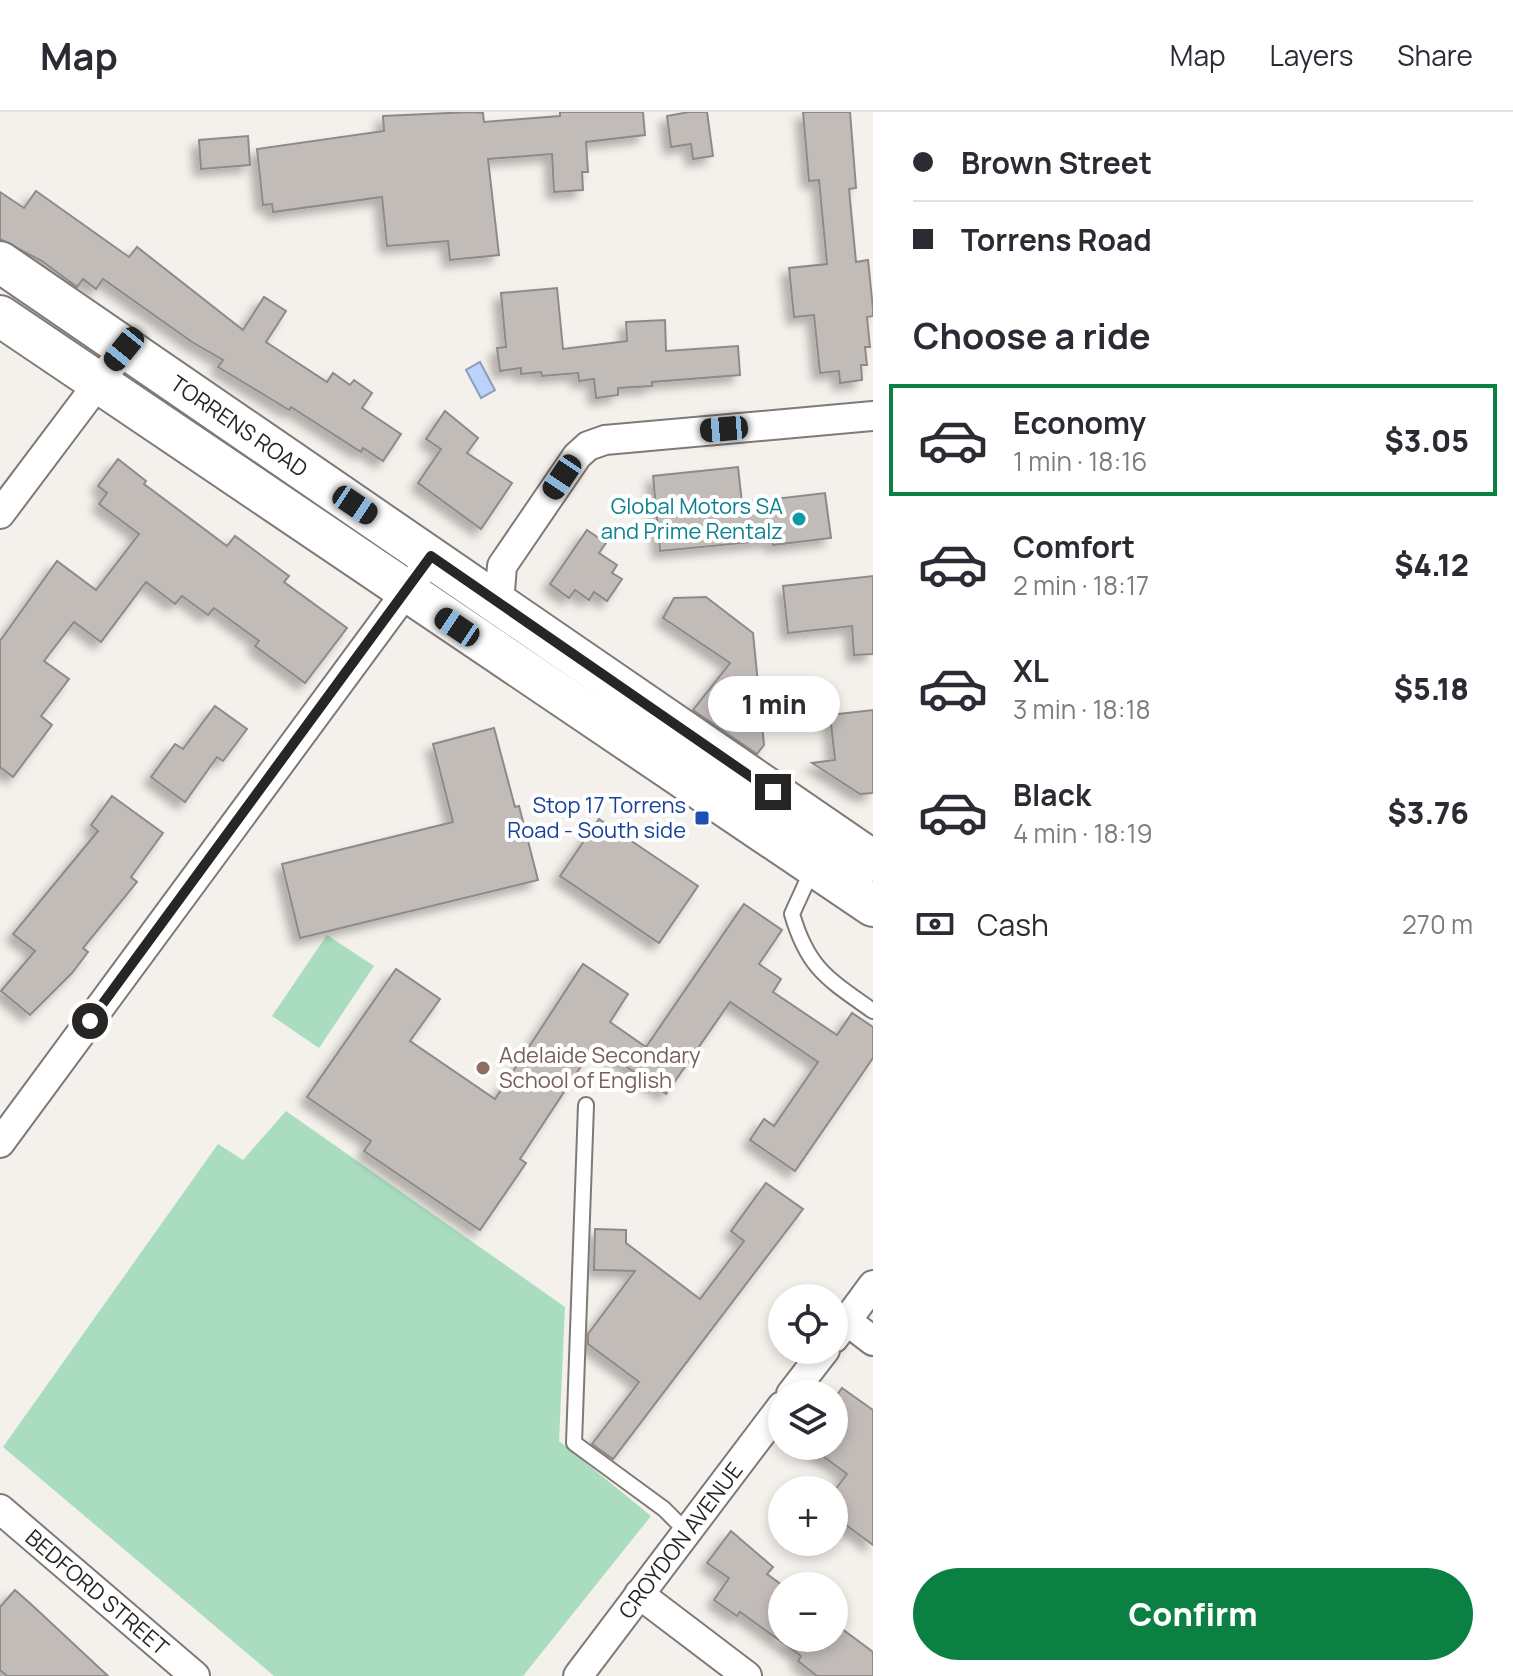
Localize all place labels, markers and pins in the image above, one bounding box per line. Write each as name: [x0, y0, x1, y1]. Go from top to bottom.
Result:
place label: Global Motors SA and Prime Rentalz: [601, 491, 783, 546]
marker: Global Motors SA and Prime Rentalz: [790, 510, 808, 528]
place label: Stop 17 Torrens Road - South side: [507, 790, 686, 845]
marker: Stop 17 Torrens Road - South side: [693, 809, 711, 827]
place label: Adelaide Secondary School of English: [499, 1040, 701, 1095]
marker: Adelaide Secondary School of English: [474, 1059, 492, 1077]

